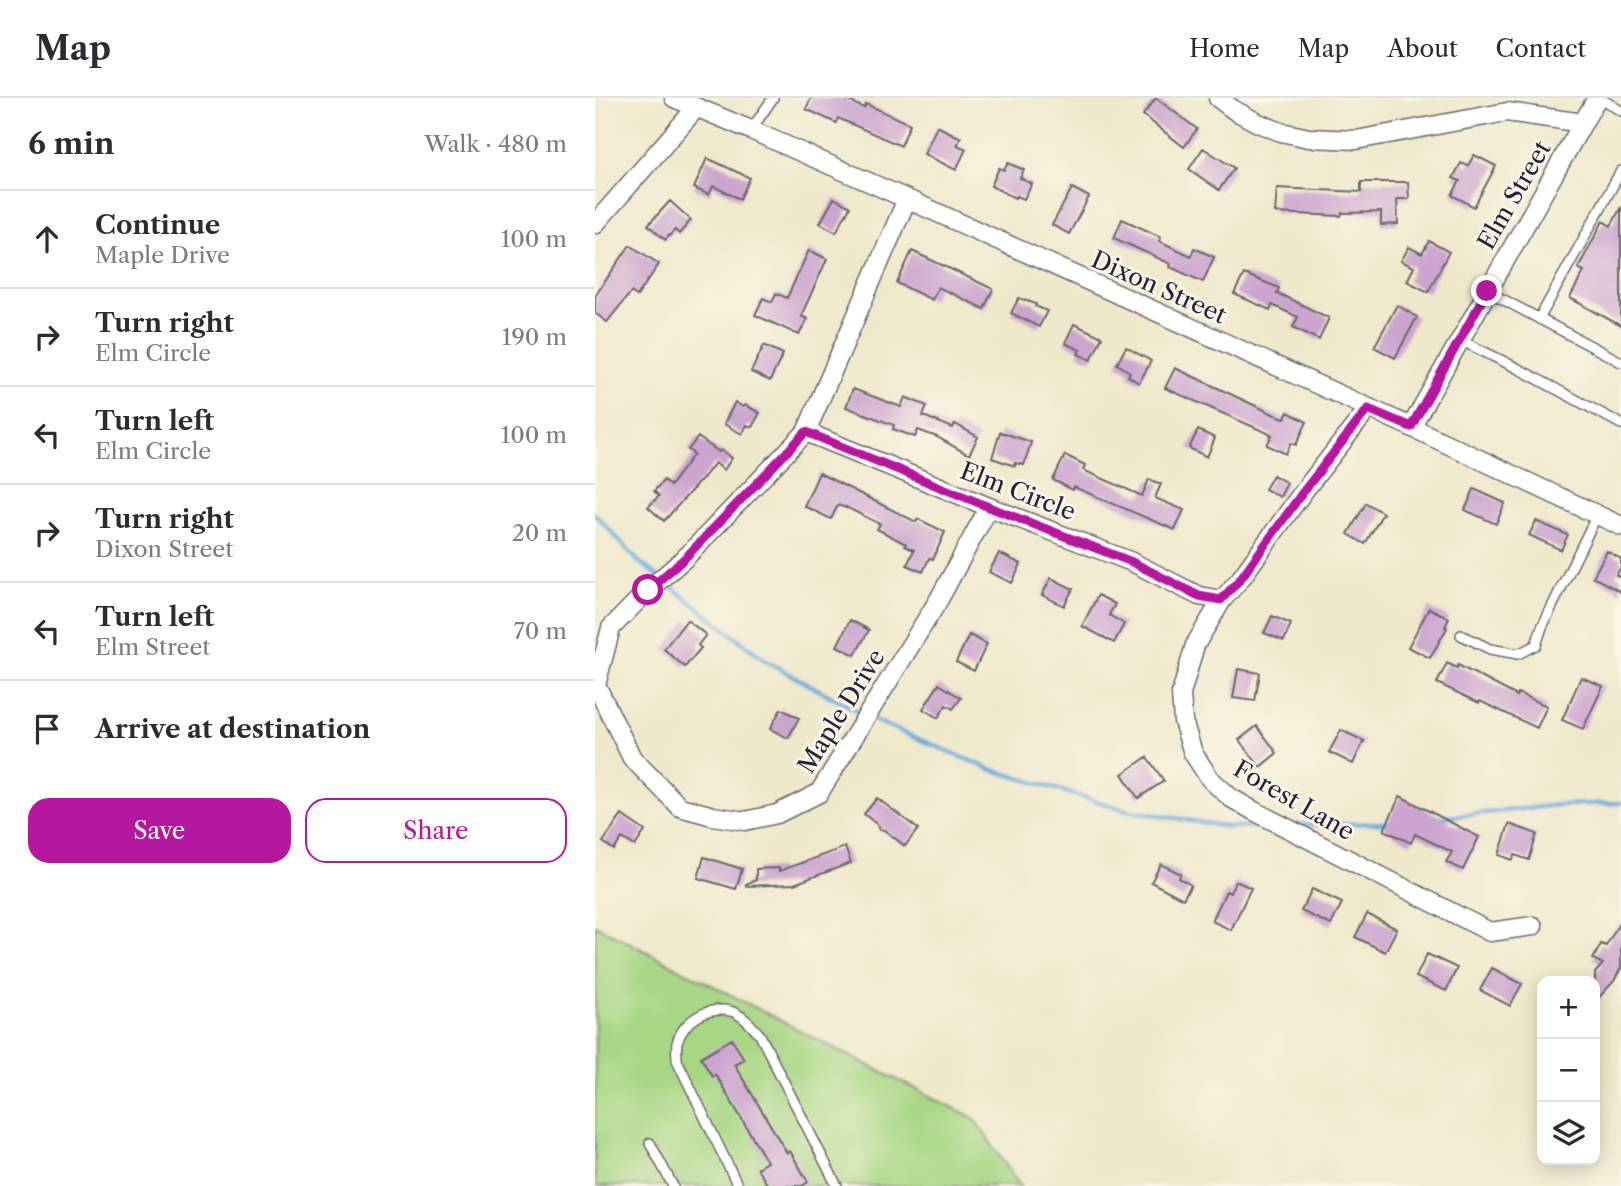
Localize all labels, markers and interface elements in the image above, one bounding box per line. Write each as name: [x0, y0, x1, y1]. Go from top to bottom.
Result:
text: Map: [35, 28, 111, 69]
text: Home: [1189, 34, 1260, 63]
text: Map: [1298, 34, 1349, 63]
text: About: [1387, 34, 1458, 63]
text: Contact: [1496, 34, 1586, 63]
text: 6 min: [28, 125, 115, 162]
text: Walk · 480 m: [424, 130, 567, 158]
street label: Elm Street: [1471, 135, 1557, 254]
text: Continue: [95, 209, 220, 241]
icon: ahead: [28, 220, 66, 258]
text: 100 m: [501, 225, 567, 253]
text: Maple Drive: [95, 241, 230, 269]
street label: Dixon Street: [1087, 244, 1231, 330]
route end: [1471, 275, 1502, 306]
text: Turn right: [95, 307, 234, 339]
icon: right: [28, 318, 66, 356]
text: 190 m: [502, 323, 567, 351]
text: Elm Circle: [95, 339, 211, 367]
text: Turn left: [95, 405, 214, 437]
icon: left: [28, 416, 66, 454]
text: 100 m: [501, 421, 567, 449]
text: Elm Circle: [95, 437, 211, 465]
street label: Elm Circle: [956, 456, 1080, 526]
text: Turn right: [95, 503, 234, 535]
icon: right: [28, 514, 66, 552]
text: 20 m: [512, 519, 567, 547]
text: Dixon Street: [95, 535, 233, 563]
route start: [632, 574, 663, 605]
text: Turn left: [95, 601, 214, 633]
icon: left: [28, 612, 66, 650]
text: 70 m: [514, 617, 567, 645]
text: Elm Street: [95, 633, 210, 661]
street label: Maple Drive: [791, 644, 891, 778]
icon: arrive: [28, 710, 66, 748]
text: Arrive at destination: [95, 713, 370, 745]
street label: Forest Lane: [1228, 754, 1360, 846]
button: Save: [28, 798, 291, 863]
button: Share: [305, 798, 567, 863]
map controls: [1537, 976, 1600, 1165]
button: +: [1537, 976, 1600, 1039]
button: −: [1537, 1039, 1600, 1102]
button: layers: [1537, 1102, 1600, 1165]

